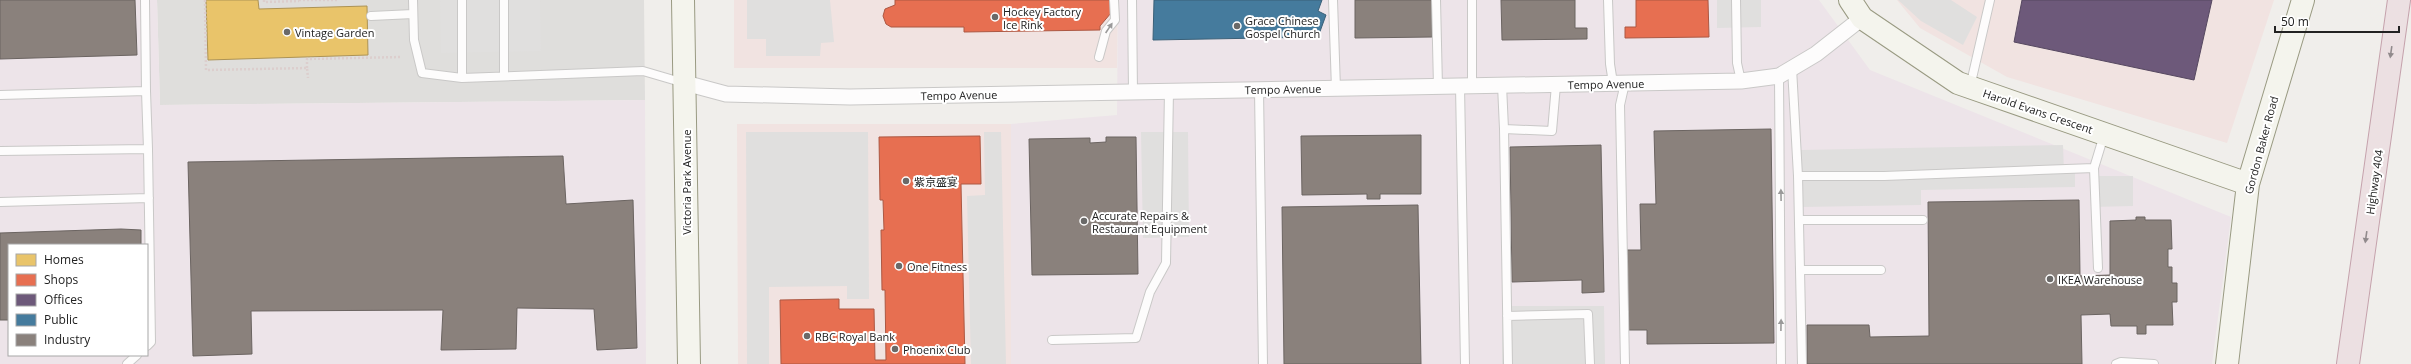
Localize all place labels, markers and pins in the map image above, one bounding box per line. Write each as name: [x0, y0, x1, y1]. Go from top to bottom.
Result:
place label: Hockey Factory Ice Rink: [1003, 4, 1081, 32]
marker: Hockey Factory Ice Rink: [990, 12, 1000, 22]
place label: Grace Chinese Gospel Church: [1245, 13, 1320, 41]
marker: Grace Chinese Gospel Church: [1232, 21, 1242, 31]
place label: Vintage Garden: [295, 25, 374, 40]
marker: Vintage Garden: [282, 27, 292, 37]
place label: 紫京盛宴: [914, 174, 958, 189]
marker: 紫京盛宴: [901, 176, 911, 186]
place label: Accurate Repairs & Restaurant Equipment: [1092, 208, 1207, 236]
marker: Accurate Repairs & Restaurant Equipment: [1079, 216, 1089, 226]
place label: One Fitness: [907, 259, 967, 274]
marker: One Fitness: [894, 261, 904, 271]
place label: IKEA Warehouse: [2058, 272, 2142, 287]
marker: IKEA Warehouse: [2045, 274, 2055, 284]
place label: RBC Royal Bank: [815, 329, 895, 344]
marker: RBC Royal Bank: [802, 331, 812, 341]
place label: Phoenix Club: [903, 342, 971, 357]
marker: Phoenix Club: [890, 344, 900, 354]

